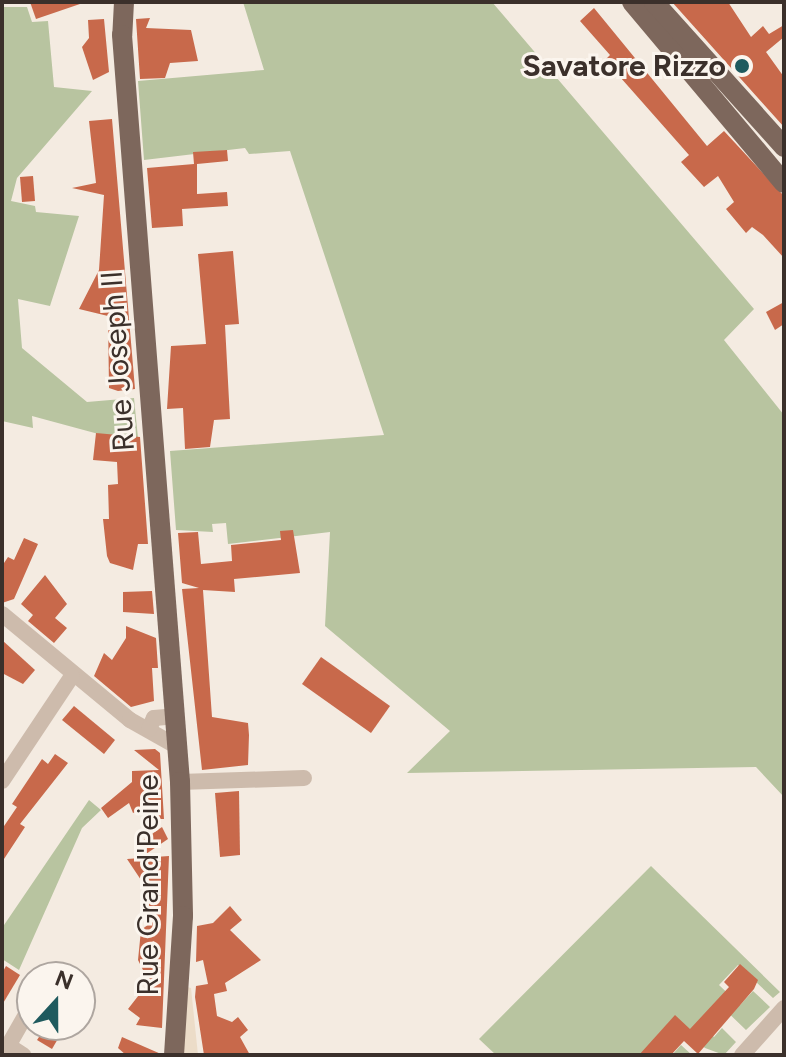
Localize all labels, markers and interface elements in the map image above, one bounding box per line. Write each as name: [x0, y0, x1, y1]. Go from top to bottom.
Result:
place label: Savatore Rizzo: [522, 48, 726, 84]
marker: Savatore Rizzo: [733, 57, 751, 75]
street label: Rue Joseph II: [94, 270, 142, 452]
street label: Rue Grand'Peine: [130, 774, 166, 996]
north arrow: [16, 961, 96, 1041]
text: N: [51, 964, 77, 996]

